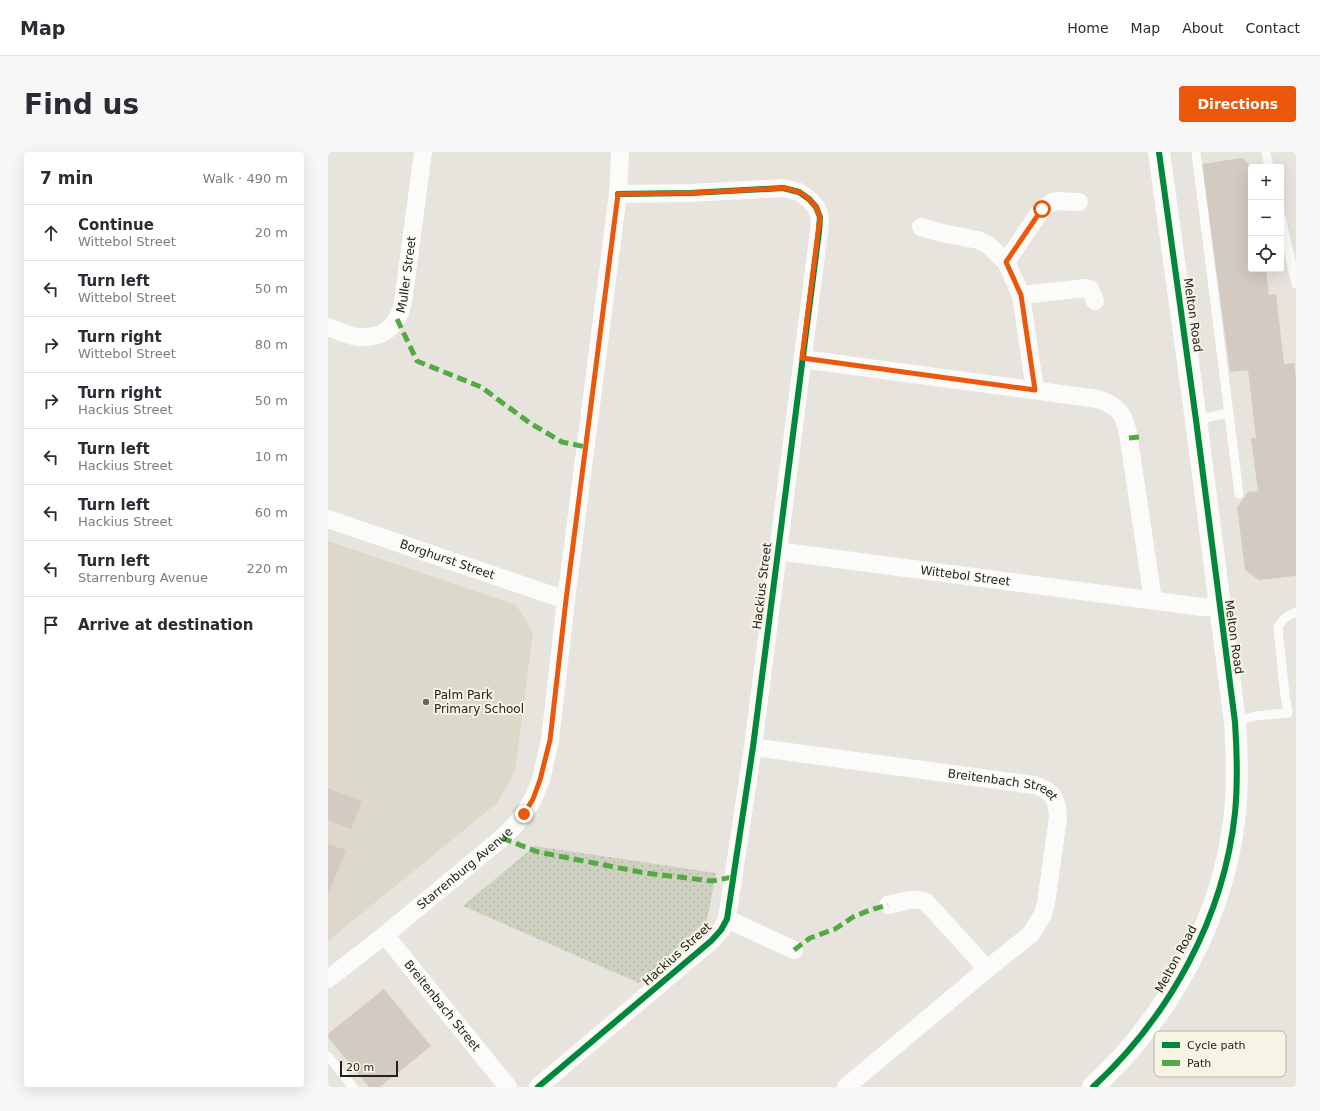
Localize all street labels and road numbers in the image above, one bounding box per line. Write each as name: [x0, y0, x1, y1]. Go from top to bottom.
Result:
street label: Muller Street: [393, 235, 419, 315]
street label: Melton Road: [1181, 277, 1205, 353]
street label: Borghurst Street: [398, 537, 497, 582]
street label: Hackius Street: [750, 541, 774, 630]
street label: Wittebol Street: [920, 563, 1011, 589]
street label: Melton Road: [1222, 599, 1246, 675]
street label: Breitenbach Street: [947, 766, 1061, 803]
street label: Starrenburg Avenue: [414, 825, 515, 912]
street label: Hackius Street: [640, 919, 714, 988]
street label: Melton Road: [1152, 923, 1200, 995]
street label: Breitenbach Street: [401, 957, 483, 1054]

